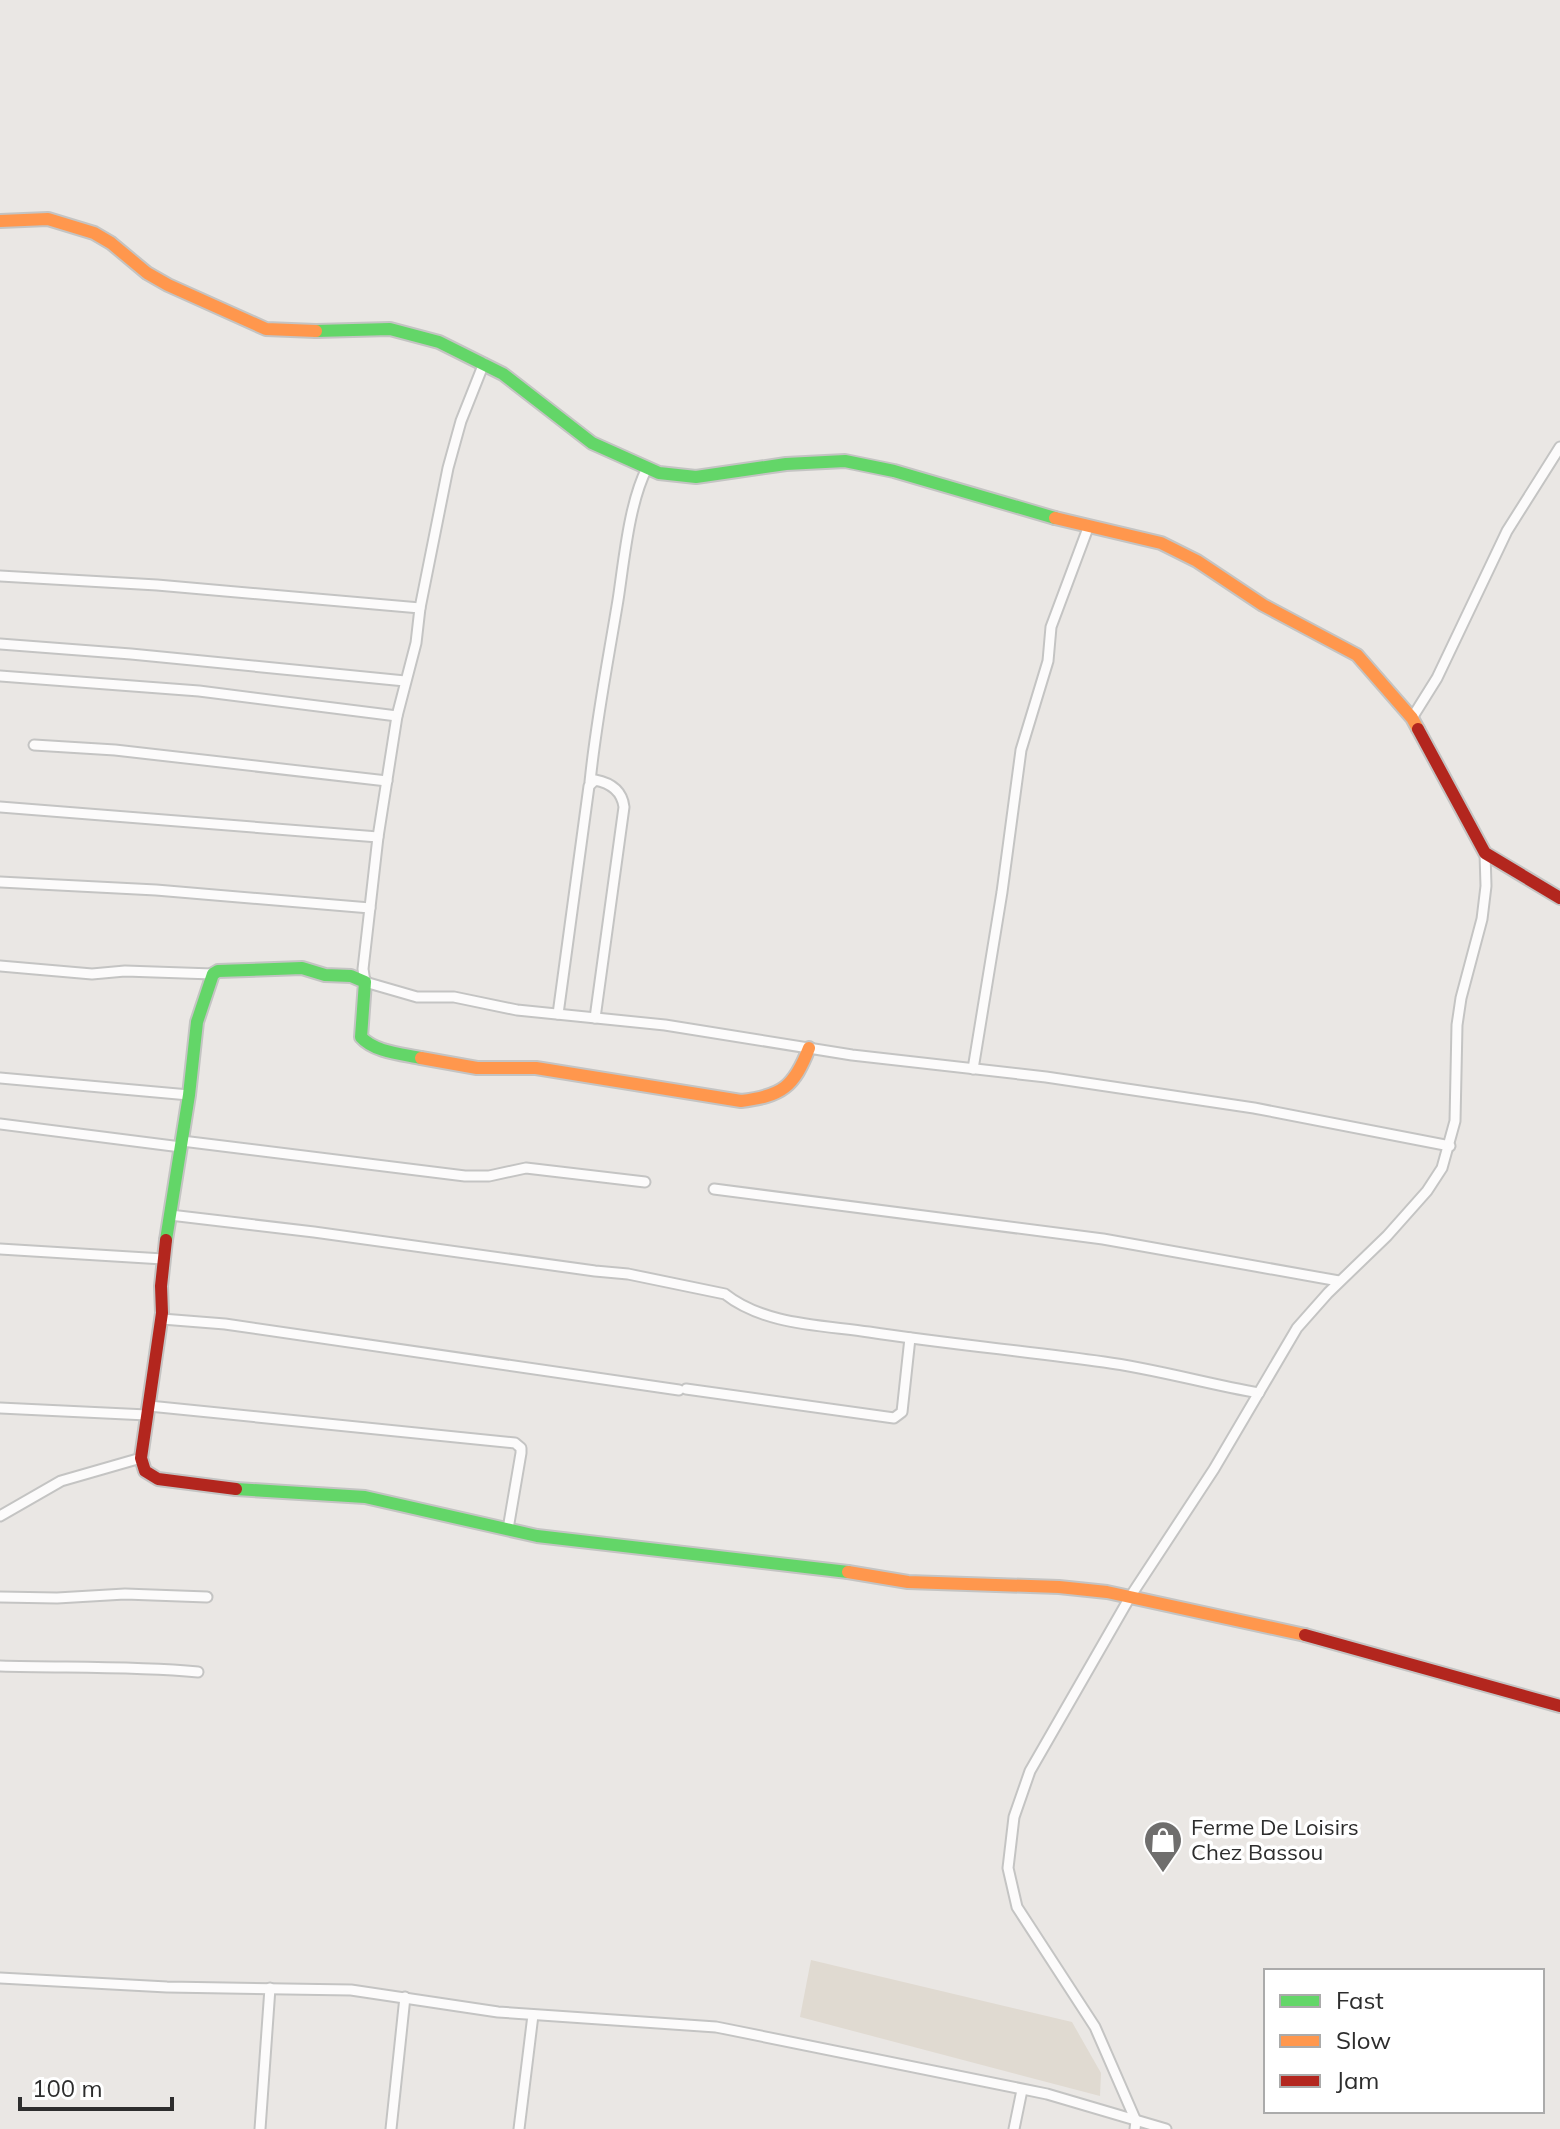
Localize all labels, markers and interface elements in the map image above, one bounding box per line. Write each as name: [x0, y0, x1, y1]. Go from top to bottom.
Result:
place label: Ferme De Loisirs Chez Bassou: [1191, 1813, 1359, 1866]
shop icon: Ferme De Loisirs Chez Bassou: [1142, 1819, 1184, 1874]
legend: [1264, 1969, 1544, 2113]
text: Fast: [1336, 1985, 1384, 2015]
text: Slow: [1336, 2025, 1391, 2055]
scale bar: [20, 2061, 172, 2111]
text: Jam: [1336, 2065, 1379, 2095]
text: 100 m: [32, 2073, 103, 2103]

